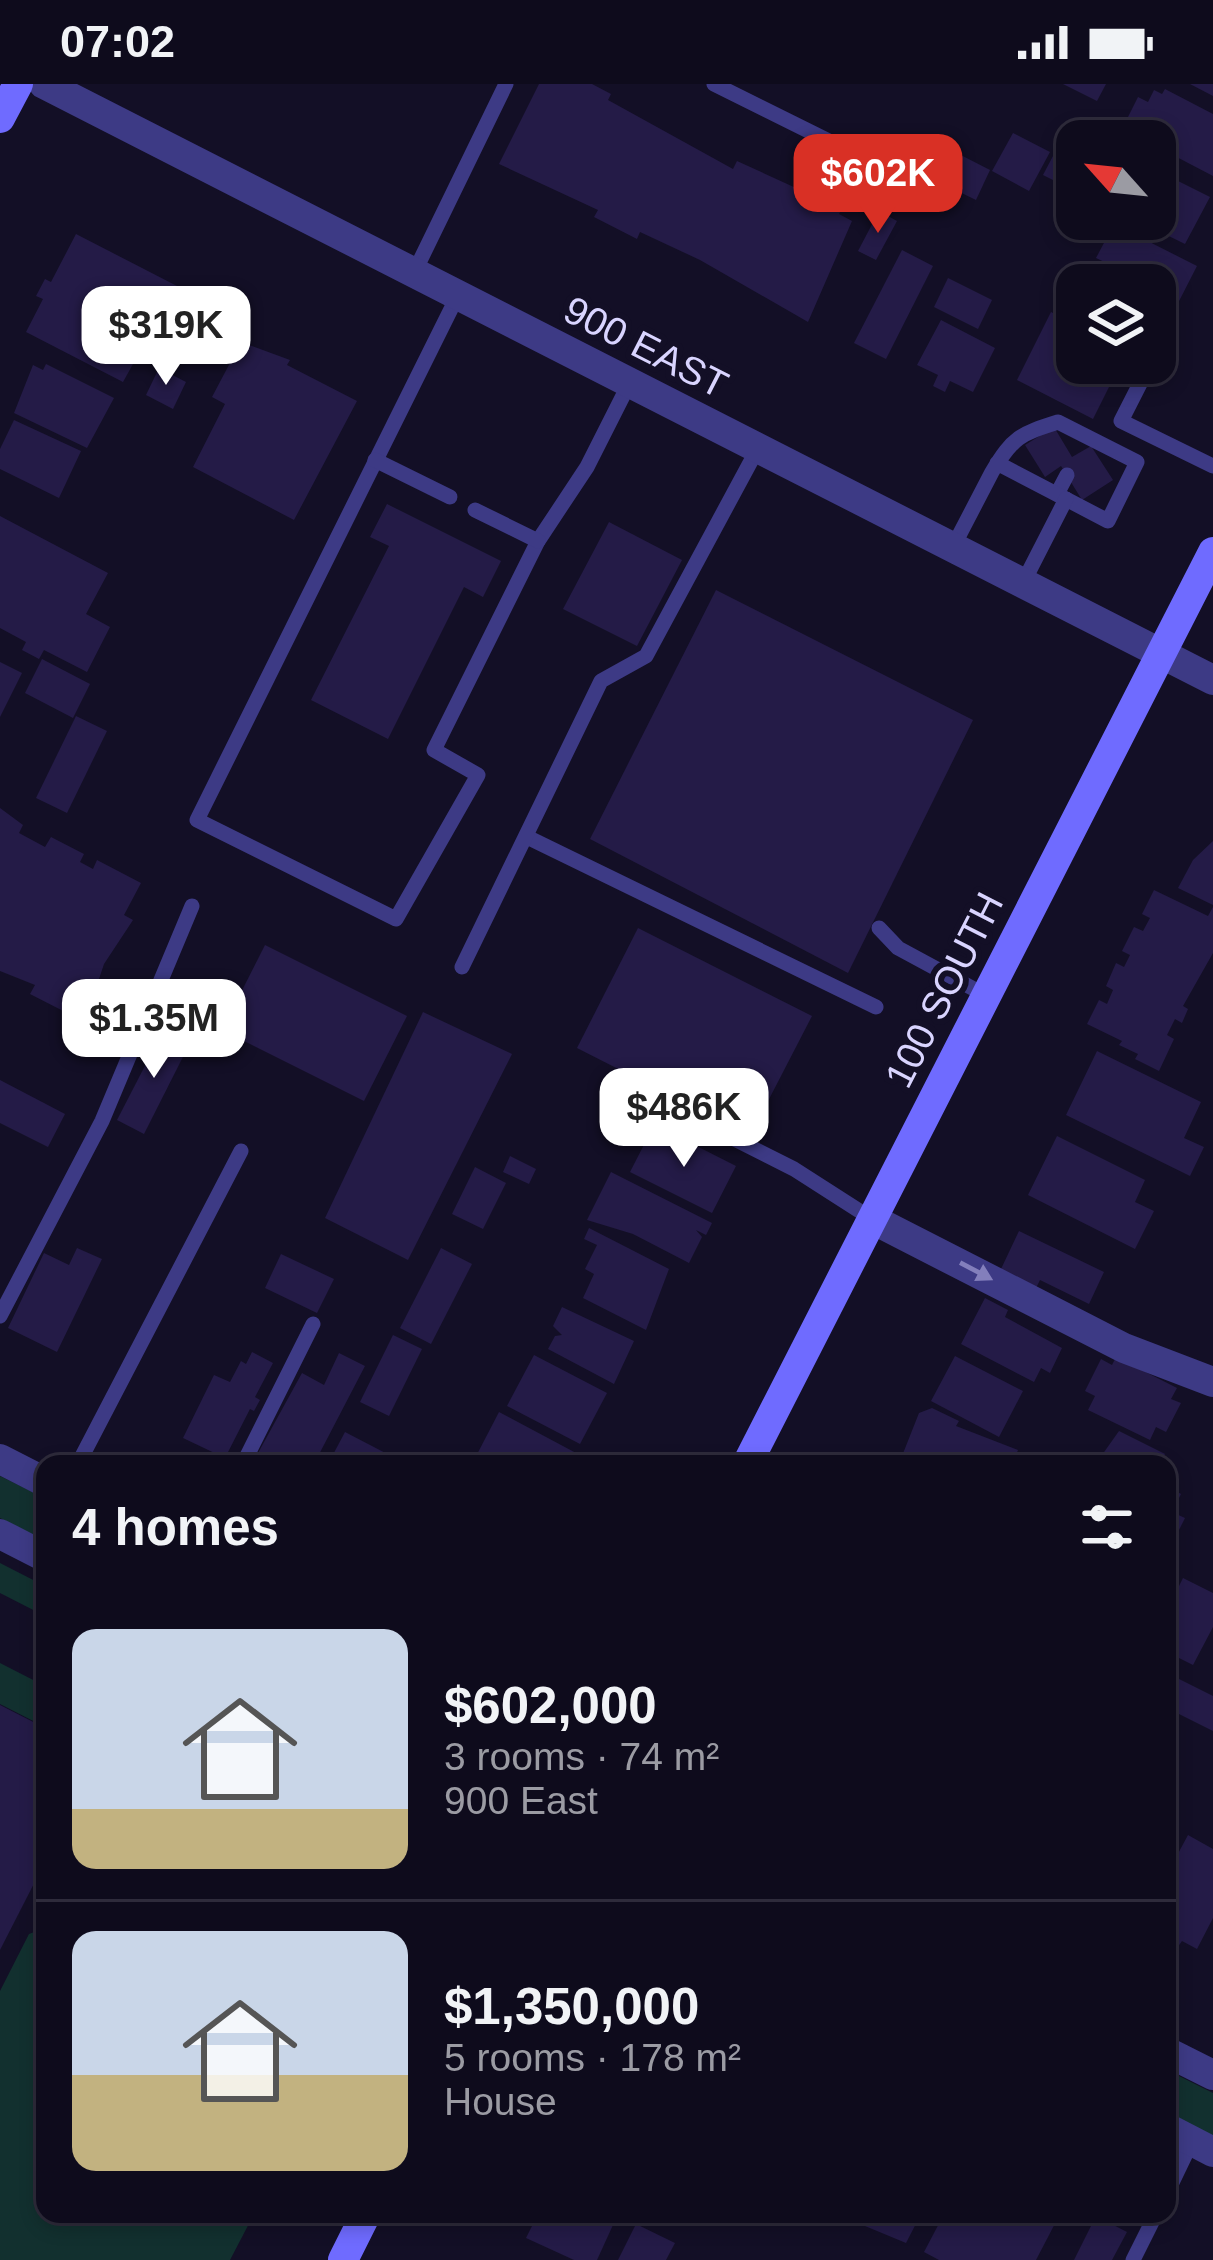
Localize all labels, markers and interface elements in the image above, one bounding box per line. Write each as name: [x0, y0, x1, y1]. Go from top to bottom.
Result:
text: 07:02: [60, 16, 175, 67]
north arrow: [1056, 120, 1176, 240]
map controls: [1056, 120, 1176, 384]
pin: $602K: [794, 134, 962, 236]
text: $602K: [821, 151, 935, 194]
button: layers: [1056, 264, 1176, 384]
pin: $319K: [82, 286, 250, 388]
street label: 900 EAST: [557, 287, 735, 407]
text: $319K: [109, 303, 223, 346]
street label: 100 SOUTH: [877, 886, 1011, 1094]
pin: $1.35M: [56, 979, 252, 1081]
text: $1.35M: [89, 996, 219, 1039]
pin: $486K: [600, 1068, 768, 1170]
text: $486K: [627, 1085, 741, 1128]
one-way arrow: [959, 1260, 994, 1281]
icon: filters: [1074, 1494, 1140, 1560]
text: 4 homes: [72, 1499, 279, 1556]
icon: home: [168, 1677, 312, 1821]
text: $602,000: [444, 1677, 657, 1734]
text: 3 rooms · 74 m²: [444, 1735, 719, 1778]
text: 900 East: [444, 1779, 598, 1822]
text: $1,350,000: [444, 1978, 699, 2035]
icon: home: [168, 1979, 312, 2123]
text: 5 rooms · 178 m²: [444, 2036, 741, 2079]
text: House: [444, 2080, 557, 2123]

